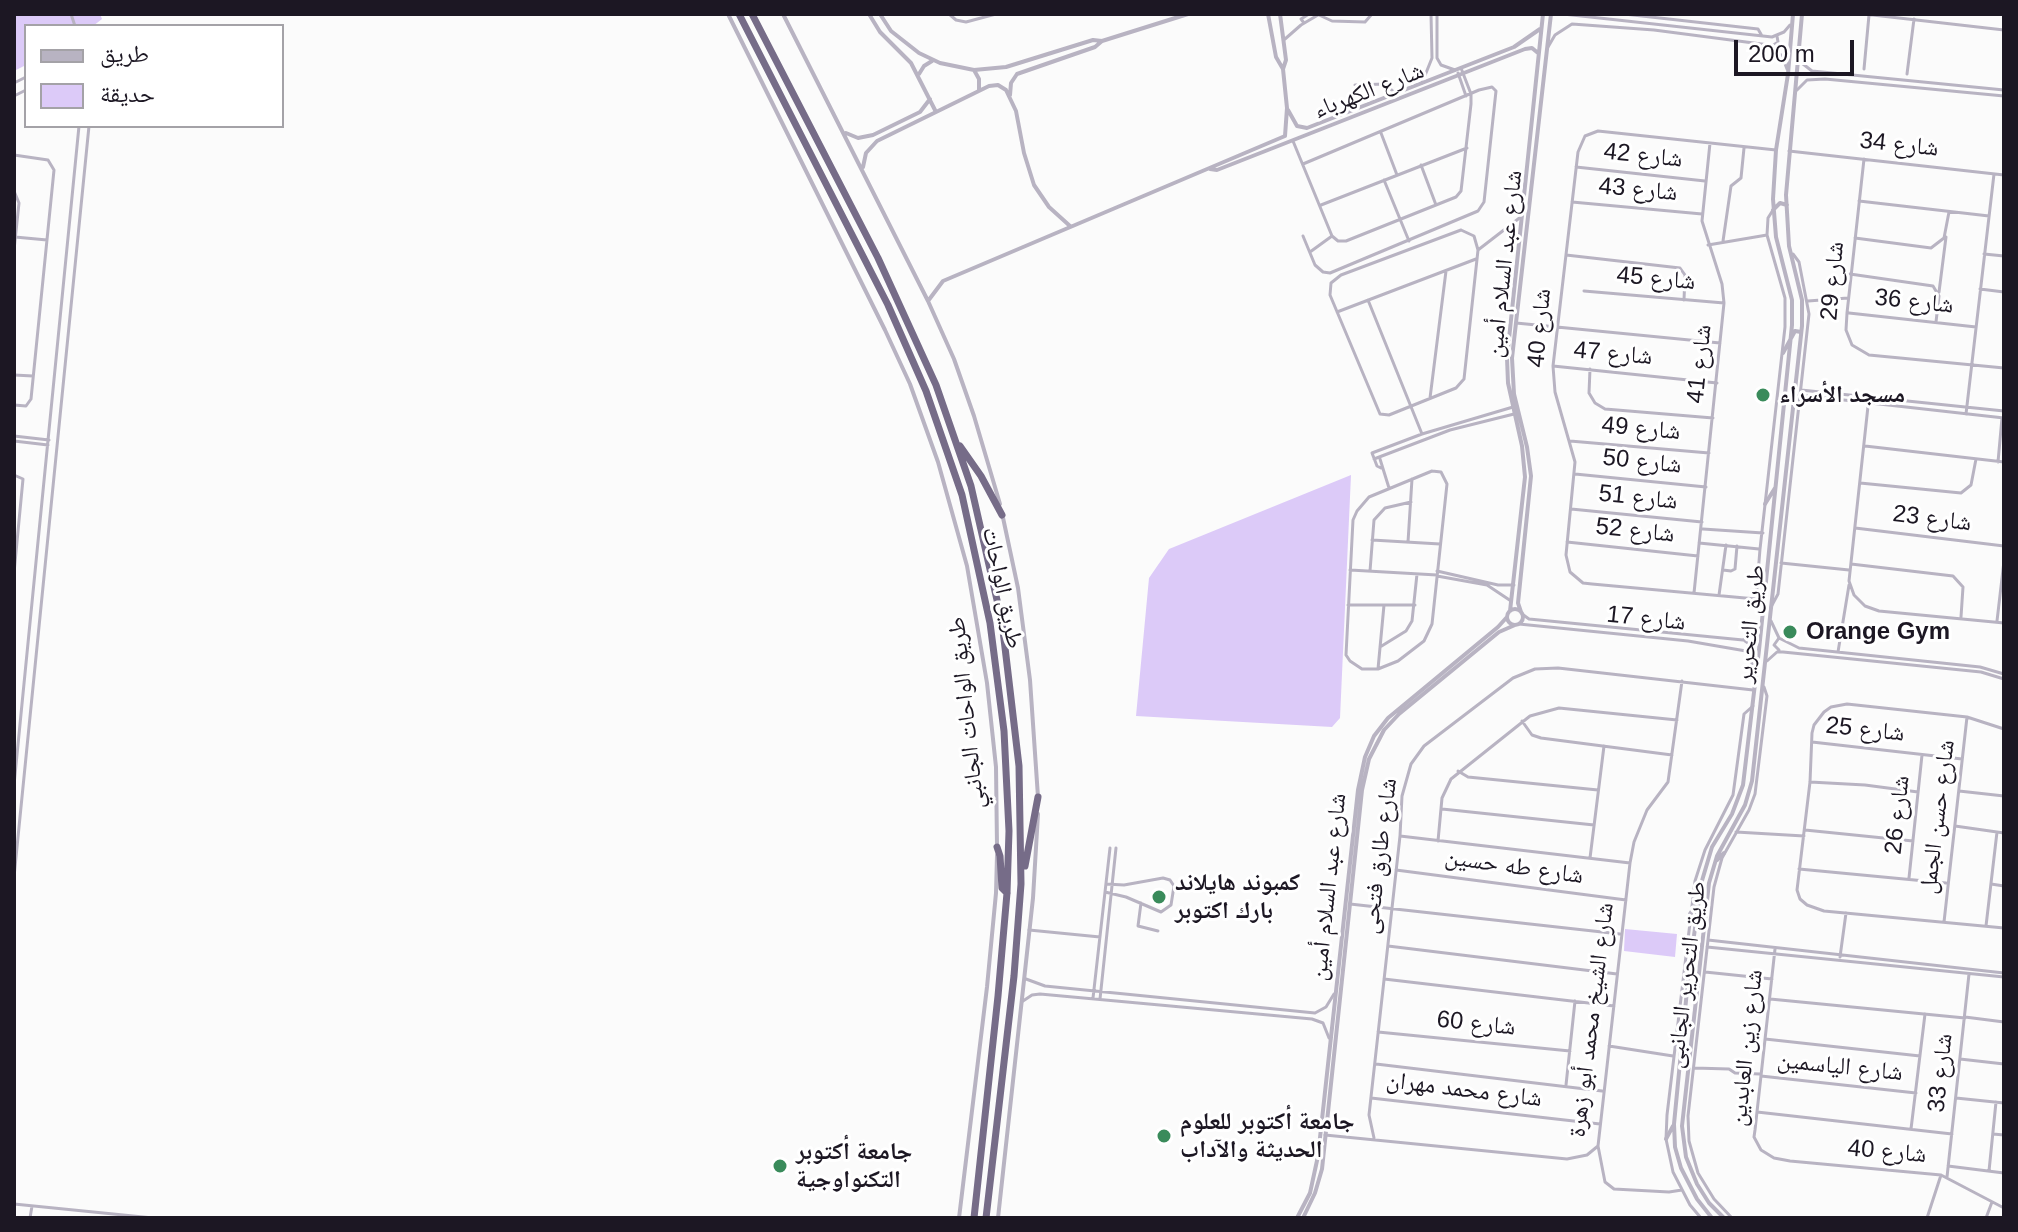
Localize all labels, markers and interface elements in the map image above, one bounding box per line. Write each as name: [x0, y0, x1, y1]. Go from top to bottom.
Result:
legend: [24, 24, 284, 128]
scale bar: [1738, 24, 1858, 74]
text: طريق: [100, 40, 149, 67]
text: 200 m: [1748, 40, 1815, 67]
street label: شارع الكهرباء: [1310, 57, 1428, 125]
text: حديقة: [100, 80, 155, 107]
street label: شارع 34: [1858, 127, 1940, 163]
street label: شارع 42: [1602, 138, 1684, 174]
street label: شارع عبد السلام أمين: [1481, 169, 1529, 359]
street label: شارع 43: [1597, 172, 1679, 208]
street label: شارع 29: [1815, 240, 1851, 322]
street label: شارع 45: [1615, 261, 1697, 297]
street label: شارع 36: [1873, 284, 1955, 320]
street label: شارع 40: [1522, 287, 1558, 369]
street label: شارع 41: [1682, 323, 1718, 405]
street label: شارع 47: [1572, 336, 1654, 372]
place label: مسجد الأسراء: [1779, 381, 1905, 409]
marker: مسجد الأسراء: [1754, 386, 1772, 404]
street label: شارع 49: [1600, 411, 1682, 447]
street label: شارع 50: [1601, 444, 1683, 480]
street label: شارع 51: [1597, 480, 1679, 516]
street label: شارع 23: [1891, 500, 1973, 538]
street label: شارع 52: [1594, 513, 1676, 549]
street label: طريق الواحات: [975, 525, 1029, 651]
street label: طريق التحرير: [1730, 563, 1772, 685]
street label: شارع 17: [1605, 601, 1687, 637]
street label: طريق الواحات الجانبي: [943, 615, 991, 811]
place label: Orange Gym: [1806, 618, 1950, 646]
marker: Orange Gym: [1781, 623, 1799, 641]
street label: شارع 25: [1824, 712, 1906, 748]
street label: شارع حسن الجمل: [1914, 738, 1962, 896]
street label: شارع 26: [1880, 774, 1916, 856]
street label: شارع طارق فتحى: [1356, 776, 1404, 936]
street label: شارع عبد السلام أمين: [1305, 792, 1353, 982]
street label: شارع طه حسين: [1443, 843, 1585, 891]
place label: كمبوند هايلاند بارك اكتوبر: [1175, 869, 1300, 925]
street label: طريق التحرير الجانبى: [1661, 880, 1713, 1070]
marker: كمبوند هايلاند بارك اكتوبر: [1150, 888, 1168, 906]
street label: شارع الشيخ محمد أبو زهرة: [1563, 901, 1621, 1139]
street label: شارع زين العابدين: [1724, 968, 1770, 1128]
street label: شارع 60: [1435, 1006, 1517, 1042]
street label: شارع 33: [1923, 1032, 1959, 1114]
street label: شارع الياسمين: [1776, 1046, 1904, 1088]
street label: شارع محمد مهران: [1384, 1066, 1544, 1114]
place label: جامعة أكتوبر للعلوم الحديثة والآداب: [1180, 1108, 1354, 1164]
marker: جامعة أكتوبر للعلوم الحديثة والآداب: [1155, 1127, 1173, 1145]
street label: شارع 40: [1846, 1134, 1928, 1170]
place label: جامعة أكتوبر التكنواوجية: [796, 1138, 912, 1194]
marker: جامعة أكتوبر التكنواوجية: [771, 1157, 789, 1175]

